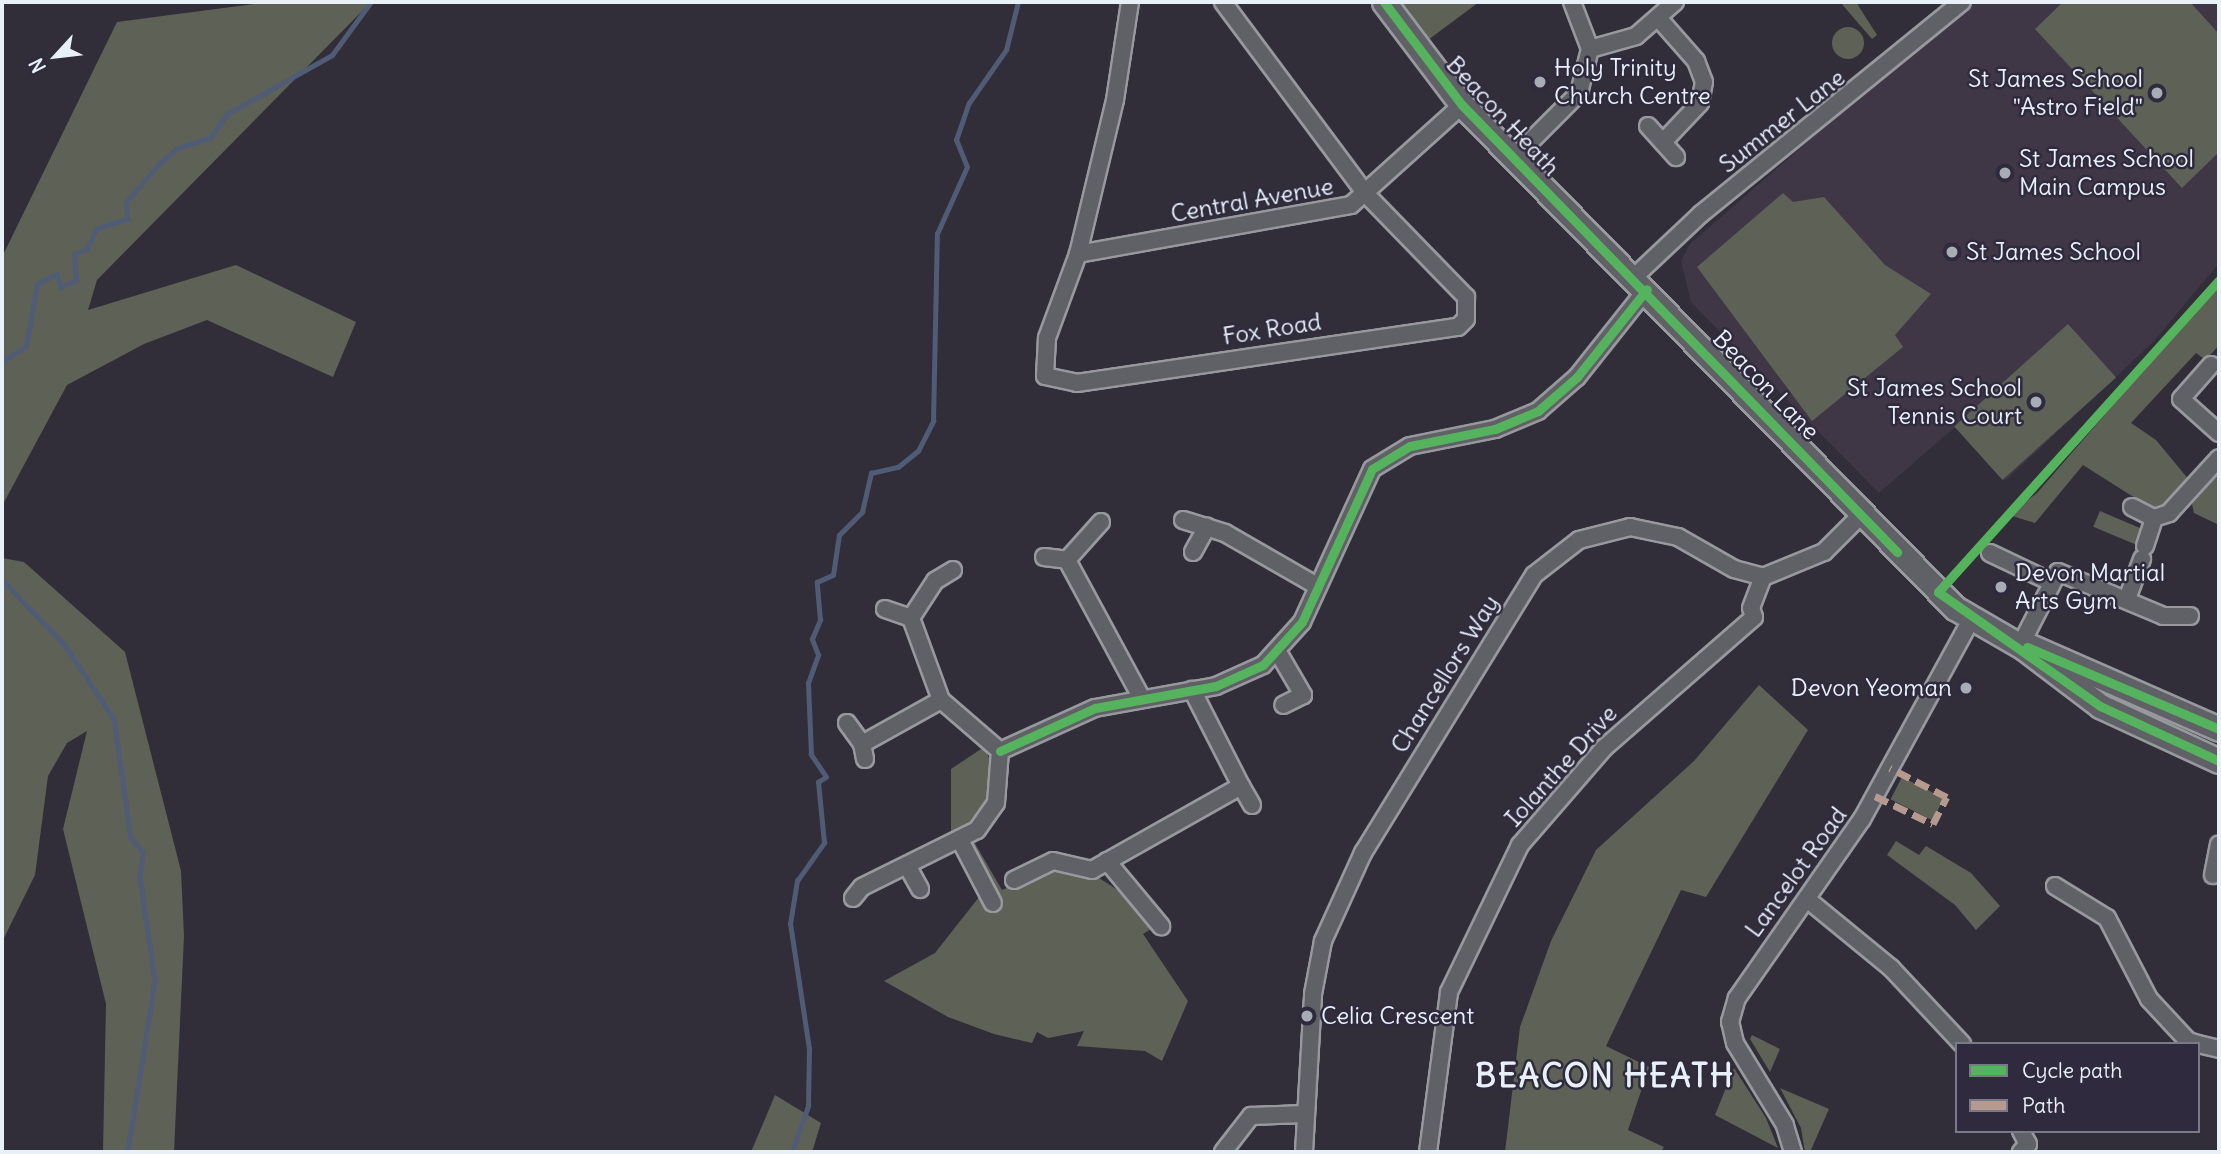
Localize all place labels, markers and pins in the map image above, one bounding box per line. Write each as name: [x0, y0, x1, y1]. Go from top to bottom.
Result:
place label: Holy Trinity Church Centre: [1554, 54, 1711, 110]
place label: St James School "Astro Field": [1968, 65, 2143, 121]
marker: Holy Trinity Church Centre: [1532, 74, 1548, 90]
marker: St James School "Astro Field": [2149, 85, 2165, 101]
place label: St James School Main Campus: [2019, 145, 2194, 201]
marker: St James School Main Campus: [1997, 165, 2013, 181]
place label: St James School: [1966, 238, 2141, 266]
marker: St James School: [1944, 244, 1960, 260]
place label: St James School Tennis Court: [1847, 374, 2022, 430]
marker: St James School Tennis Court: [2028, 394, 2044, 410]
place label: Devon Martial Arts Gym: [2015, 559, 2165, 615]
marker: Devon Martial Arts Gym: [1993, 579, 2009, 595]
place label: Devon Yeoman: [1791, 674, 1952, 702]
marker: Devon Yeoman: [1958, 680, 1974, 696]
place label: Celia Crescent: [1321, 1002, 1474, 1030]
marker: Celia Crescent: [1299, 1008, 1315, 1024]

